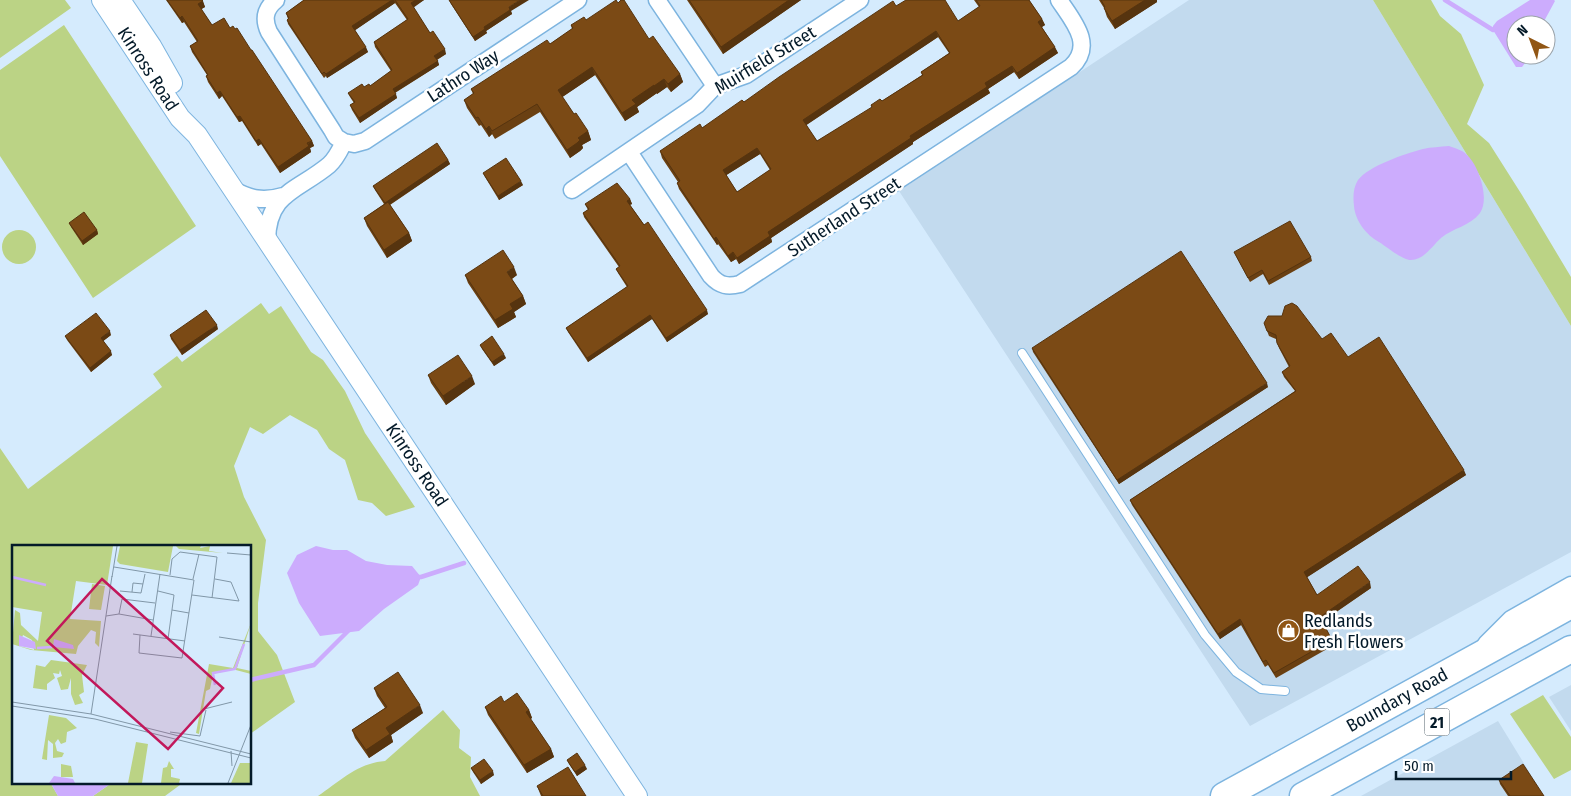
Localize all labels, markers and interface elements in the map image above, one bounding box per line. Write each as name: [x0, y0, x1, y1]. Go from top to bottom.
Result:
north arrow: [1506, 15, 1556, 65]
street label: Muirfield Street: [710, 21, 820, 99]
text: N: [1514, 22, 1531, 40]
street label: Kinross Road: [113, 23, 183, 115]
street label: Lathro Way: [423, 45, 503, 107]
street label: Sutherland Street: [783, 172, 905, 262]
street label: Kinross Road: [381, 419, 453, 511]
inset map: [12, 545, 251, 784]
place label: Redlands Fresh Flowers: [1304, 610, 1404, 653]
shop icon: Redlands Fresh Flowers: [1276, 619, 1300, 643]
street label: Boundary Road: [1342, 663, 1452, 737]
road number: 21: [1424, 709, 1450, 736]
scale bar: [1396, 748, 1511, 780]
text: 50 m: [1404, 757, 1434, 775]

